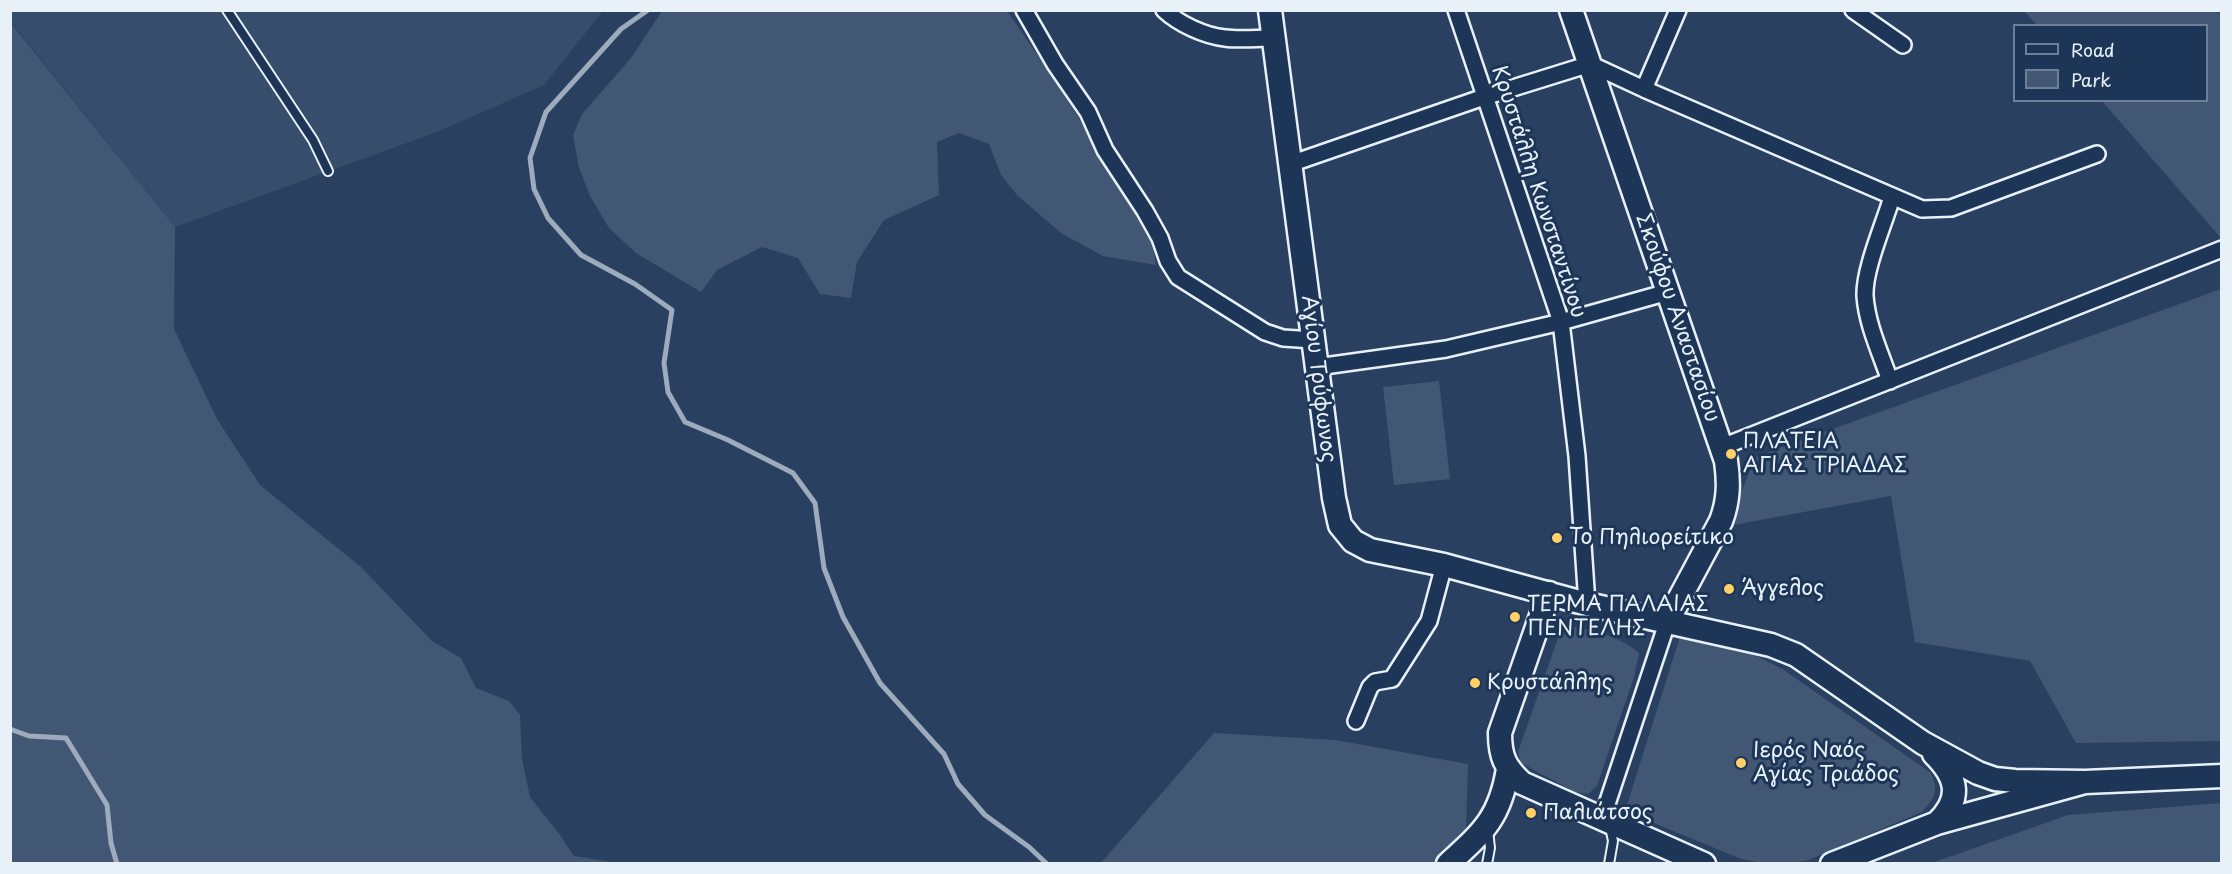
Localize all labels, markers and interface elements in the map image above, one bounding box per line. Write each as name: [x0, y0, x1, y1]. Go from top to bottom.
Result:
legend: [2013, 24, 2208, 102]
text: Road: [2071, 36, 2115, 63]
street label: Κρυστάλλη Κωνσταντίνου: [1485, 63, 1591, 321]
text: Park: [2071, 66, 2111, 93]
street label: Σκούφου Αναστασίου: [1629, 210, 1725, 426]
street label: Αγίου Τρύφωνος: [1295, 294, 1341, 464]
place label: ΠΛΑΤΕΙΑ ΑΓΙΑΣ ΤΡΙΑΔΑΣ: [1743, 429, 1907, 479]
marker: ΠΛΑΤΕΙΑ ΑΓΙΑΣ ΤΡΙΑΔΑΣ: [1724, 447, 1738, 461]
place label: Το Πηλιορείτικο: [1569, 525, 1734, 551]
marker: Το Πηλιορείτικο: [1550, 531, 1564, 545]
place label: Άγγελος: [1741, 576, 1824, 602]
marker: Άγγελος: [1722, 582, 1736, 596]
place label: ΤΕΡΜΑ ΠΑΛΑΙΑΣ ΠΕΝΤΕΛΗΣ: [1527, 592, 1709, 642]
marker: ΤΕΡΜΑ ΠΑΛΑΙΑΣ ΠΕΝΤΕΛΗΣ: [1508, 610, 1522, 624]
place label: Κρυστάλλης: [1487, 670, 1613, 696]
marker: Κρυστάλλης: [1468, 676, 1482, 690]
place label: Ιερός Ναός Αγίας Τριάδος: [1753, 738, 1899, 788]
marker: Ιερός Ναός Αγίας Τριάδος: [1734, 756, 1748, 770]
place label: Παλιάτσος: [1543, 800, 1653, 826]
marker: Παλιάτσος: [1524, 806, 1538, 820]

